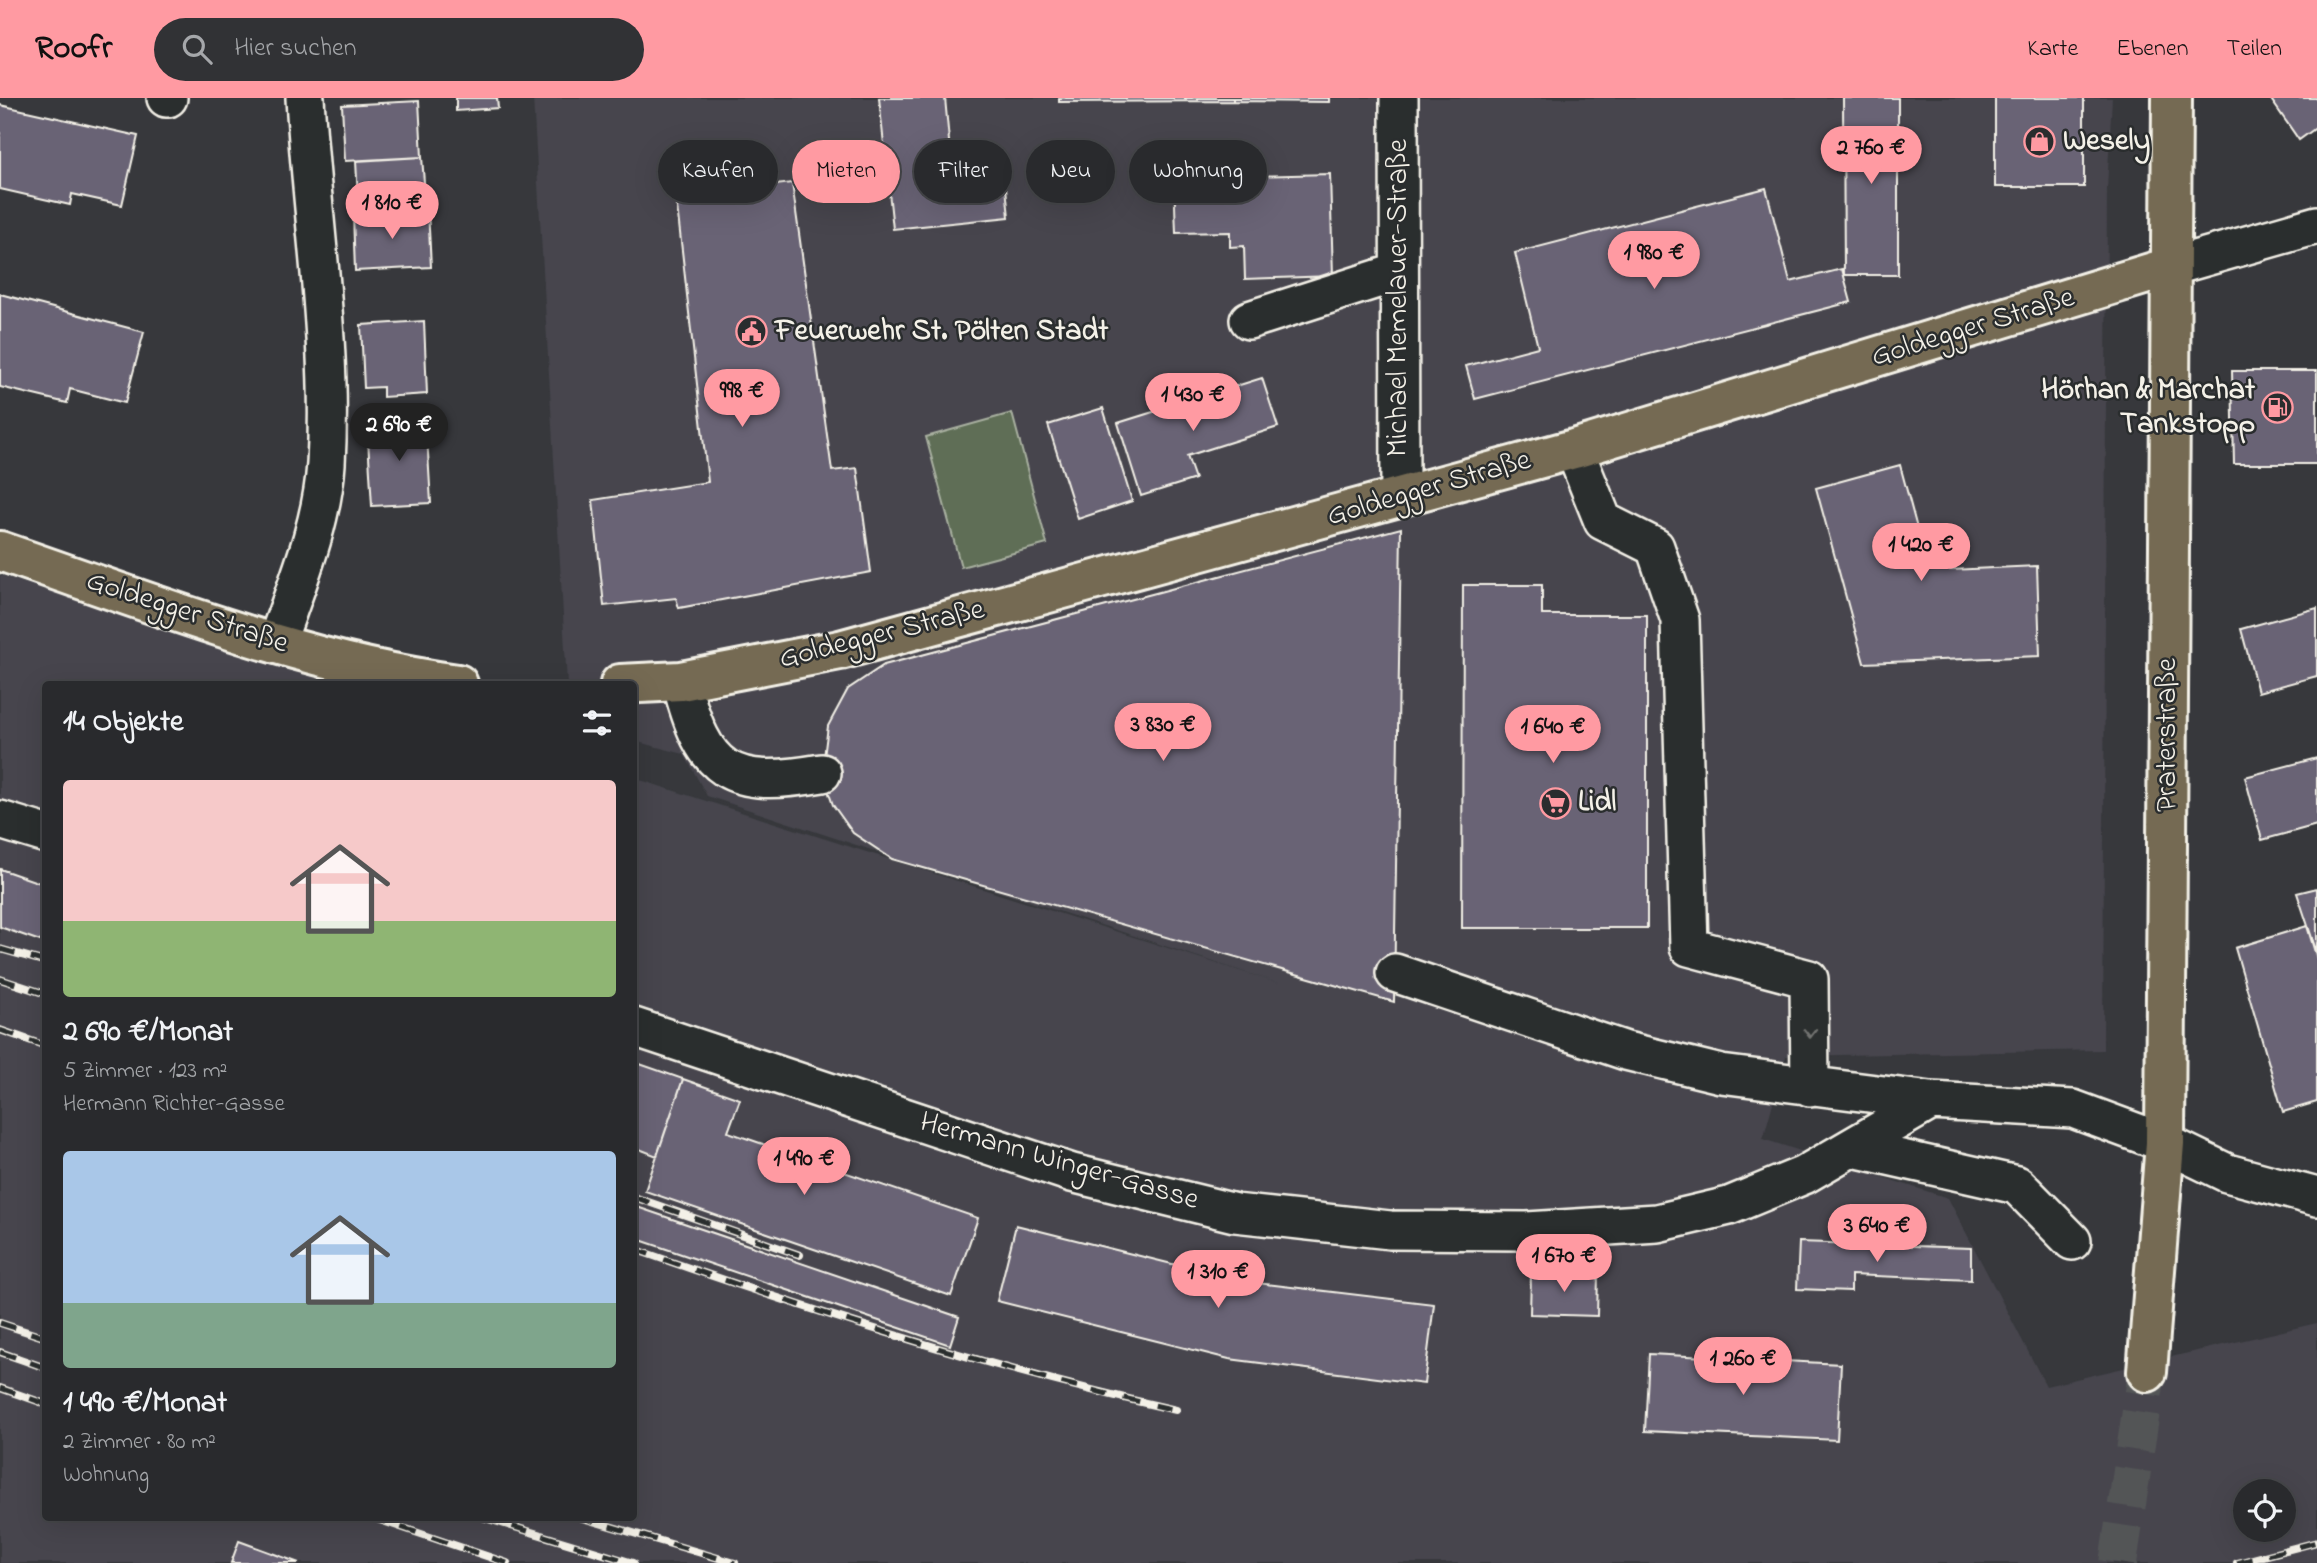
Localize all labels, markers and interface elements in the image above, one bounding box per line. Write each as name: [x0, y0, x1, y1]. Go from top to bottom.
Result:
search box: [154, 18, 644, 81]
text: Roofr: [35, 25, 112, 73]
icon: search: [178, 30, 216, 68]
text: Hier suchen: [234, 30, 357, 68]
text: Karte: [2027, 32, 2078, 67]
text: Ebenen: [2116, 32, 2189, 67]
text: Teilen: [2227, 32, 2282, 67]
place label: Wesely: [2063, 120, 2150, 164]
shop icon: Wesely: [2023, 125, 2057, 159]
pin: 2 760 €: [1806, 126, 1936, 186]
text: 2 760 €: [1837, 132, 1905, 165]
street label: Michael Memelauer-Straße: [1377, 138, 1421, 457]
chip: Kaufen: [658, 140, 778, 203]
chip: Mieten: [792, 140, 900, 203]
chip: Filter: [914, 140, 1012, 203]
chip: Neu: [1026, 140, 1115, 203]
chip: Wohnung: [1129, 140, 1267, 203]
pin: 1 810 €: [327, 181, 457, 241]
text: 1 810 €: [362, 187, 422, 220]
pin: 1 980 €: [1589, 232, 1719, 291]
text: 1 980 €: [1624, 237, 1684, 270]
street label: Goldegger Straße: [1866, 276, 2080, 380]
place label: Feuerwehr St. Pölten Stadt: [773, 310, 1109, 354]
public building icon: Feuerwehr St. Pölten Stadt: [735, 315, 769, 349]
place label: Hörhan & Marchat Tankstopp: [2041, 369, 2256, 447]
pin: 998 €: [693, 370, 791, 429]
pin: 1 430 €: [1128, 374, 1258, 433]
text: 998 €: [720, 375, 764, 408]
text: 1 430 €: [1161, 379, 1225, 412]
fuel station icon: Hörhan & Marchat Tankstopp: [2261, 391, 2295, 425]
pin: 2 690 €: [334, 404, 464, 463]
text: 2 690 €: [366, 409, 432, 442]
street label: Goldegger Straße: [1322, 439, 1537, 539]
pin: 1 420 €: [1856, 524, 1986, 583]
text: 1 420 €: [1888, 529, 1954, 562]
street label: Goldegger Straße: [80, 560, 294, 667]
street label: Goldegger Straße: [775, 588, 990, 682]
street label: Praterstraße: [2146, 658, 2190, 812]
text: 14 Objekte: [63, 701, 183, 745]
icon: filters: [578, 704, 616, 742]
pin: 3 830 €: [1098, 704, 1228, 763]
pin: 1 640 €: [1488, 706, 1618, 765]
text: 3 830 €: [1130, 709, 1196, 742]
text: 1 640 €: [1521, 711, 1585, 744]
place label: Lidl: [1578, 781, 1616, 825]
supermarket icon: Lidl: [1538, 786, 1572, 820]
icon: home: [277, 826, 403, 952]
text: 2 690 €/Monat: [63, 1011, 233, 1055]
one-way arrow: [1802, 1028, 1818, 1039]
text: 5 Zimmer · 123 m²: [63, 1055, 227, 1088]
text: Hermann Richter-Gasse: [63, 1088, 285, 1121]
street label: Hermann Winger-Gasse: [914, 1101, 1204, 1223]
pin: 1 490 €: [739, 1138, 869, 1197]
text: 1 490 €: [773, 1143, 835, 1176]
icon: home: [277, 1197, 403, 1323]
pin: 3 640 €: [1812, 1204, 1942, 1264]
text: 3 640 €: [1844, 1210, 1910, 1243]
pin: 1 670 €: [1499, 1234, 1629, 1294]
text: 1 670 €: [1532, 1240, 1596, 1273]
pin: 1 310 €: [1153, 1250, 1283, 1310]
text: 1 310 €: [1187, 1256, 1249, 1289]
pin: 1 260 €: [1678, 1338, 1808, 1397]
text: 1 260 €: [1710, 1343, 1776, 1376]
text: 1 490 €/Monat: [63, 1382, 227, 1426]
text: 2 Zimmer · 80 m²: [63, 1426, 216, 1459]
text: Wohnung: [63, 1459, 149, 1492]
map controls: [2233, 1479, 2296, 1542]
button: locate: [2233, 1479, 2296, 1542]

